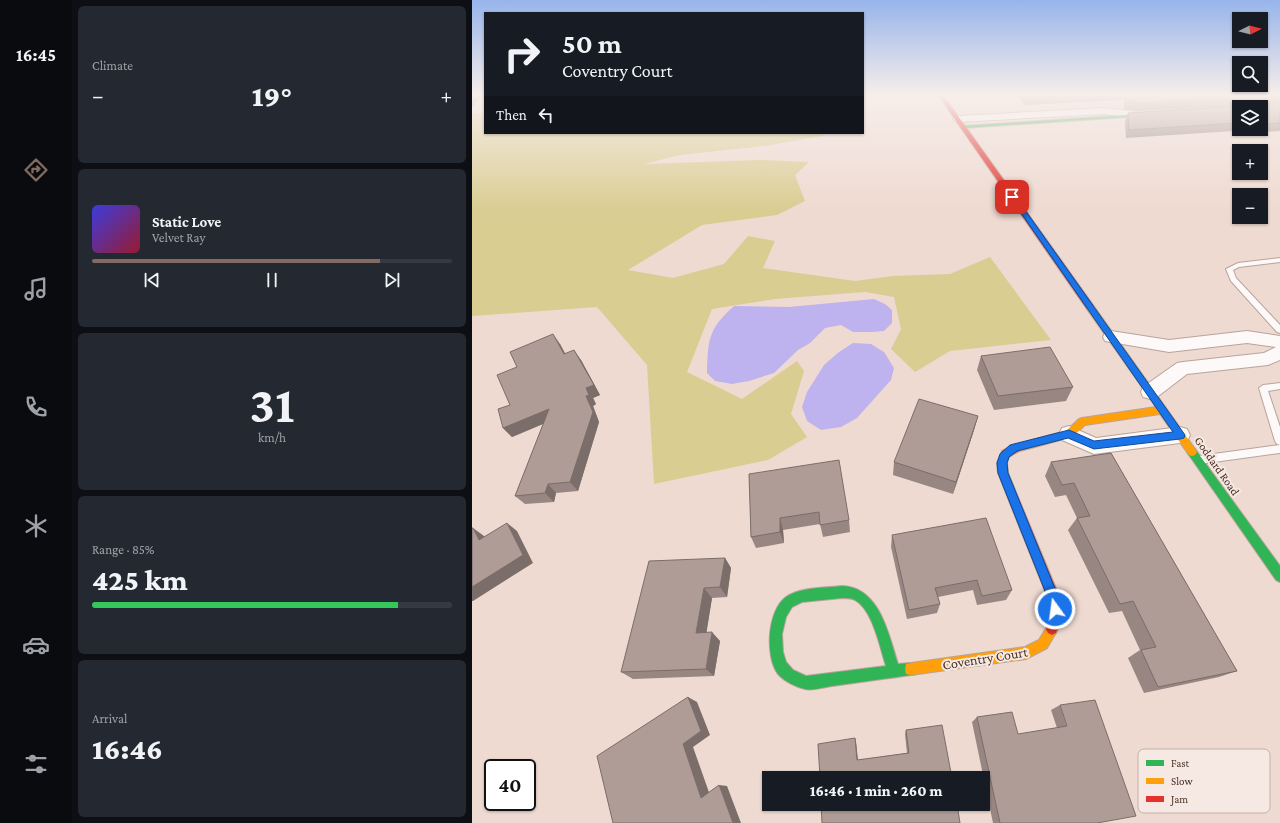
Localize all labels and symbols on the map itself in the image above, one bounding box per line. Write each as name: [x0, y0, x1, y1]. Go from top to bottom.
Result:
north arrow: [1232, 12, 1268, 48]
pin: [995, 180, 1029, 214]
street label: Goddard Road: [1192, 434, 1243, 499]
position arrow: [1034, 588, 1076, 630]
street label: Coventry Court: [941, 643, 1029, 673]
legend: [1138, 749, 1270, 813]
text: Fast: [1171, 757, 1190, 769]
speed limit sign: 40: [484, 759, 536, 811]
text: Slow: [1171, 775, 1193, 787]
text: Jam: [1170, 793, 1188, 806]

